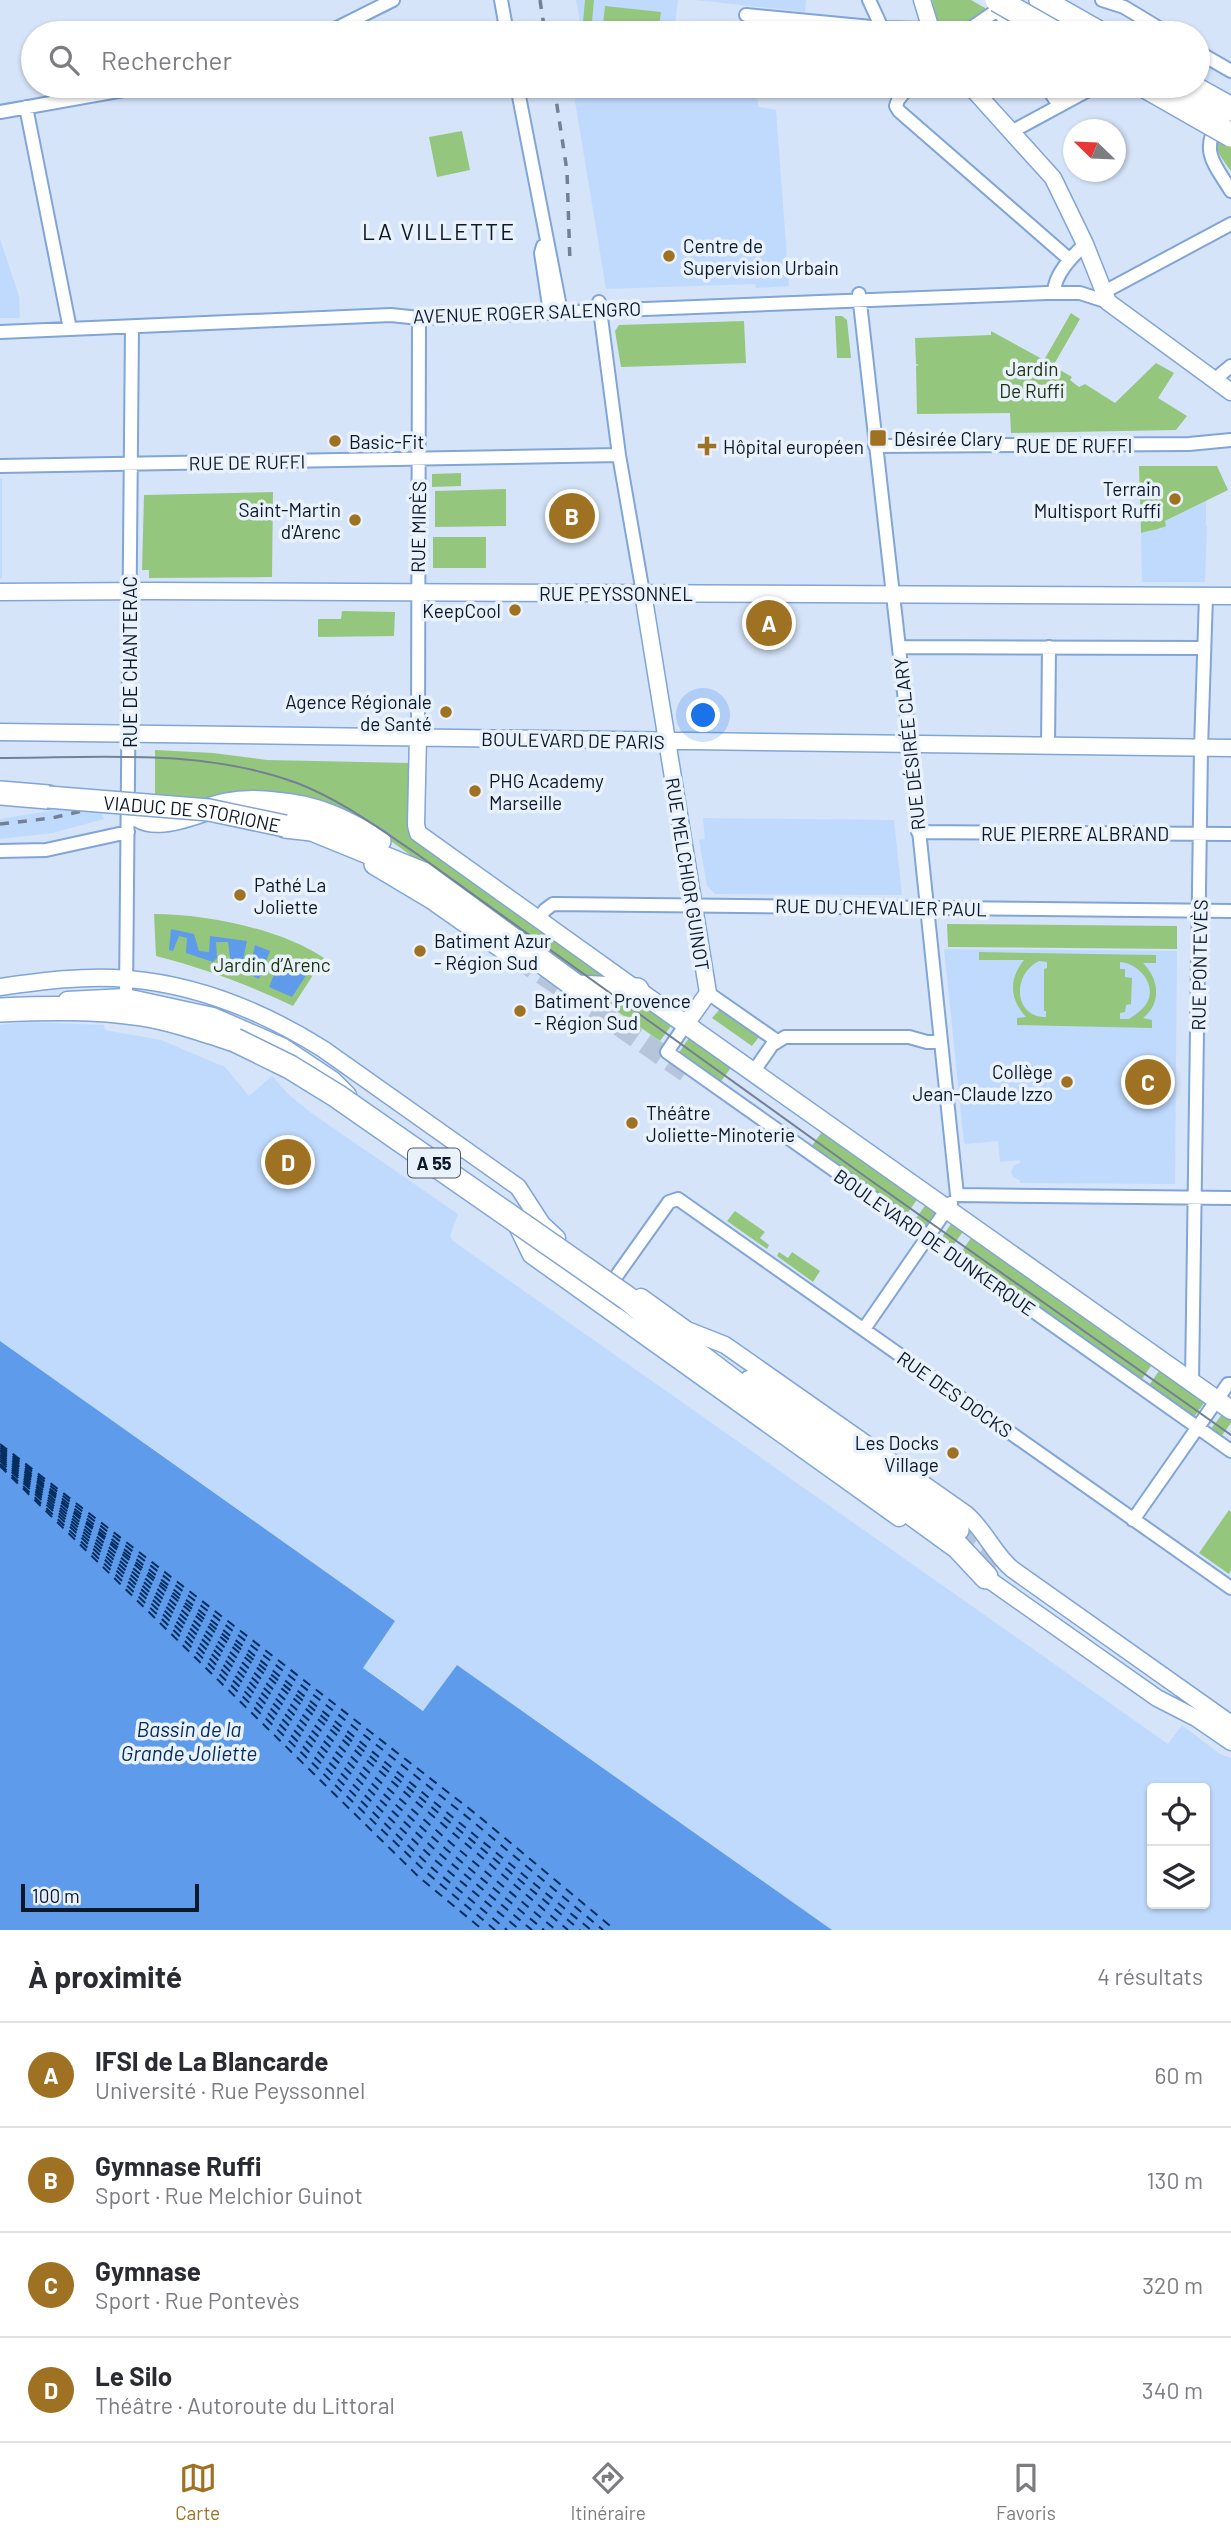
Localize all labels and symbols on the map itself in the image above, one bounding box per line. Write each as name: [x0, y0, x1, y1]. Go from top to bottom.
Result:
north arrow: [1063, 119, 1126, 182]
district label: LA VILLETTE: [362, 217, 516, 245]
place label: Centre de Supervision Urbain: [683, 234, 839, 279]
marker: Centre de Supervision Urbain: [661, 248, 677, 264]
street label: AVENUE ROGER SALENGRO: [412, 297, 642, 327]
park label: Jardin De Ruffi: [999, 357, 1065, 402]
place label: Désirée Clary: [894, 427, 1003, 450]
marker: Désirée Clary: [868, 428, 888, 448]
place label: Basic-Fit: [349, 430, 424, 453]
marker: Basic-Fit: [327, 433, 343, 449]
street label: RUE DE RUFFI: [1016, 434, 1132, 457]
place label: Hôpital européen: [723, 435, 864, 458]
marker: Hôpital européen: [697, 436, 717, 456]
street label: RUE DE RUFFI: [188, 449, 306, 475]
place label: Terrain Multisport Ruffi: [1034, 477, 1161, 522]
street label: RUE MIRÈS: [406, 481, 430, 573]
pin: B: [549, 490, 595, 542]
marker: Terrain Multisport Ruffi: [1167, 491, 1183, 507]
place label: Saint-Martin d'Arenc: [239, 498, 341, 543]
marker: Saint-Martin d'Arenc: [347, 512, 363, 528]
street label: RUE DE CHANTERAC: [118, 576, 141, 748]
street label: RUE PEYSSONNEL: [539, 582, 693, 605]
pin: A: [746, 597, 792, 649]
place label: KeepCool: [422, 599, 501, 622]
marker: KeepCool: [507, 602, 523, 618]
street label: RUE DÉSIRÉE CLARY: [888, 656, 930, 832]
place label: Agence Régionale de Santé: [285, 690, 432, 735]
your location: [686, 698, 720, 732]
marker: Agence Régionale de Santé: [438, 704, 454, 720]
street label: BOULEVARD DE PARIS: [481, 727, 665, 753]
place label: PHG Academy Marseille: [489, 769, 604, 814]
street label: RUE MELCHIOR GUINOT: [661, 776, 715, 972]
marker: PHG Academy Marseille: [467, 783, 483, 799]
street label: VIADUC DE STORIONE: [102, 790, 283, 836]
street label: RUE PIERRE ALBRAND: [981, 822, 1169, 845]
place label: Pathé La Joliette: [254, 873, 326, 918]
marker: Pathé La Joliette: [232, 887, 248, 903]
street label: RUE DU CHEVALIER PAUL: [775, 894, 987, 920]
street label: RUE PONTEVÈS: [1186, 899, 1212, 1031]
place label: Batiment Azur - Région Sud: [434, 929, 551, 974]
marker: Batiment Azur - Région Sud: [412, 943, 428, 959]
park label: Jardin d’Arenc: [213, 953, 331, 976]
place label: Batiment Provence - Région Sud: [534, 989, 691, 1034]
marker: Batiment Provence - Région Sud: [512, 1003, 528, 1019]
pin: C: [1125, 1056, 1171, 1108]
place label: Collège Jean-Claude Izzo: [912, 1060, 1053, 1105]
marker: Collège Jean-Claude Izzo: [1059, 1074, 1075, 1090]
place label: Théâtre Joliette-Minoterie: [646, 1101, 795, 1146]
marker: Théâtre Joliette-Minoterie: [624, 1115, 640, 1131]
pin: D: [265, 1136, 311, 1188]
road number: A 55: [408, 1148, 460, 1178]
street label: BOULEVARD DE DUNKERQUE: [830, 1164, 1040, 1320]
street label: RUE DES DOCKS: [893, 1346, 1017, 1442]
place label: Les Docks Village: [855, 1431, 939, 1476]
marker: Les Docks Village: [945, 1445, 961, 1461]
water label: Bassin de la Grande Joliette: [121, 1716, 257, 1765]
scale bar: [21, 1881, 200, 1913]

